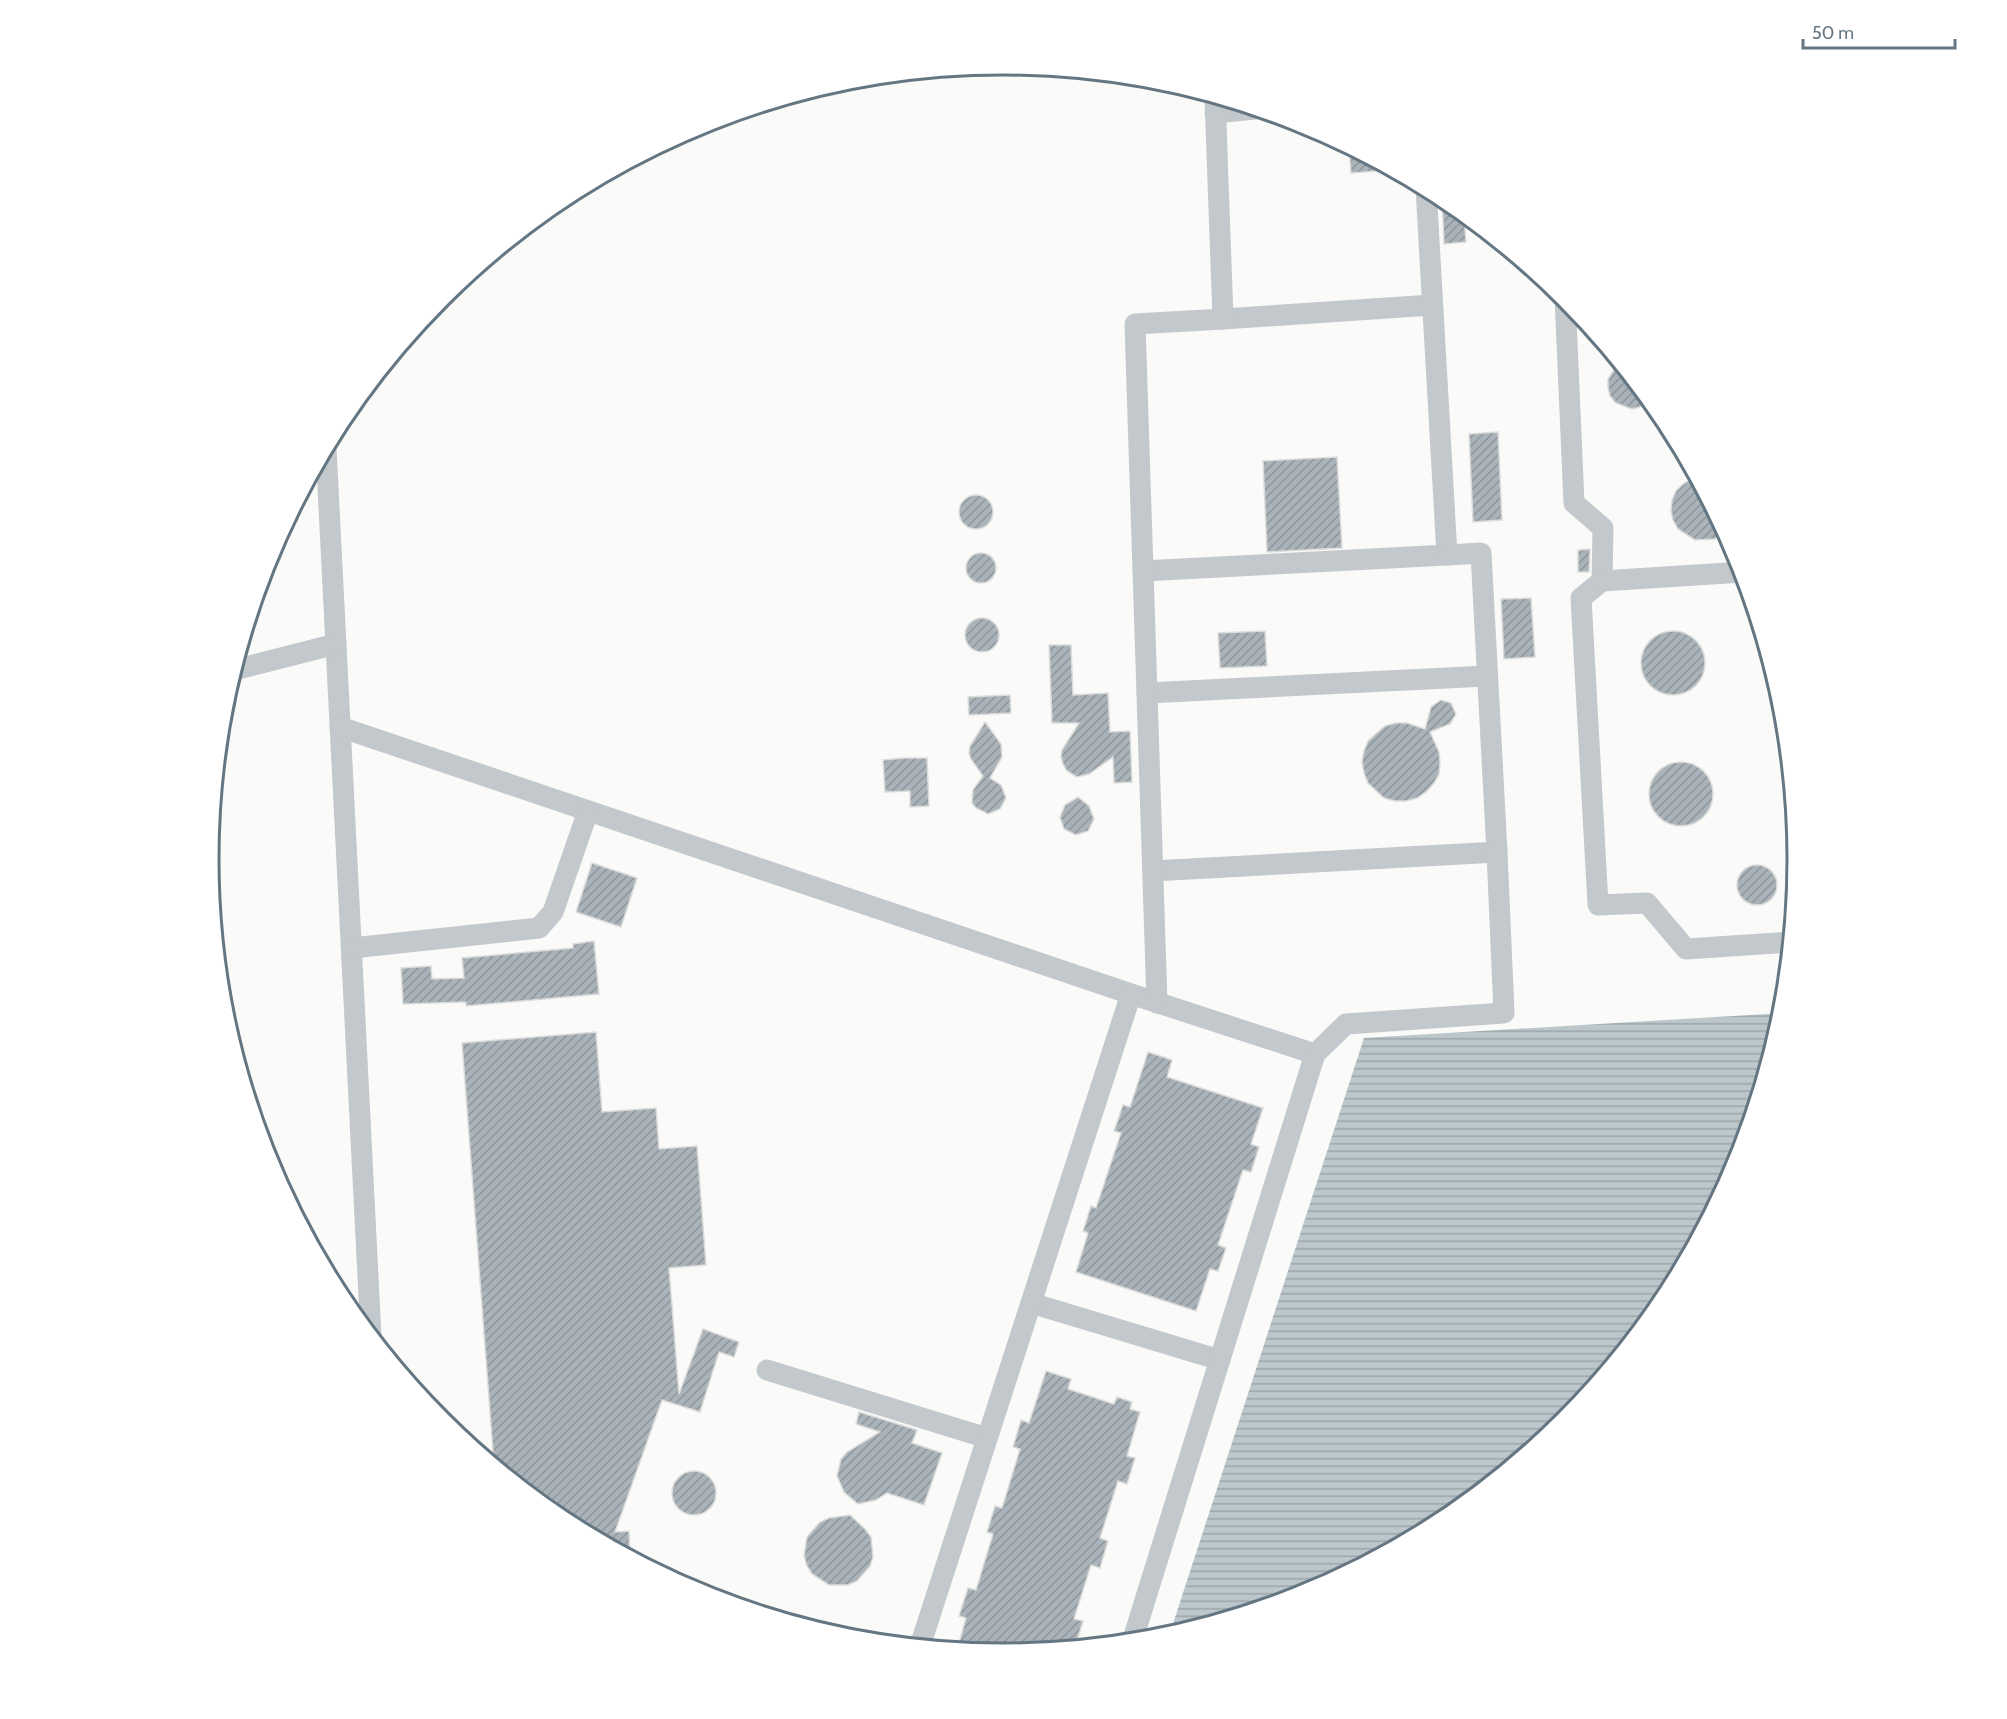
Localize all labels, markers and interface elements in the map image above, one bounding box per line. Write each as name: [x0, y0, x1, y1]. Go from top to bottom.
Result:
scale bar: [1803, 12, 1954, 50]
text: 50 m: [1812, 22, 1854, 44]

